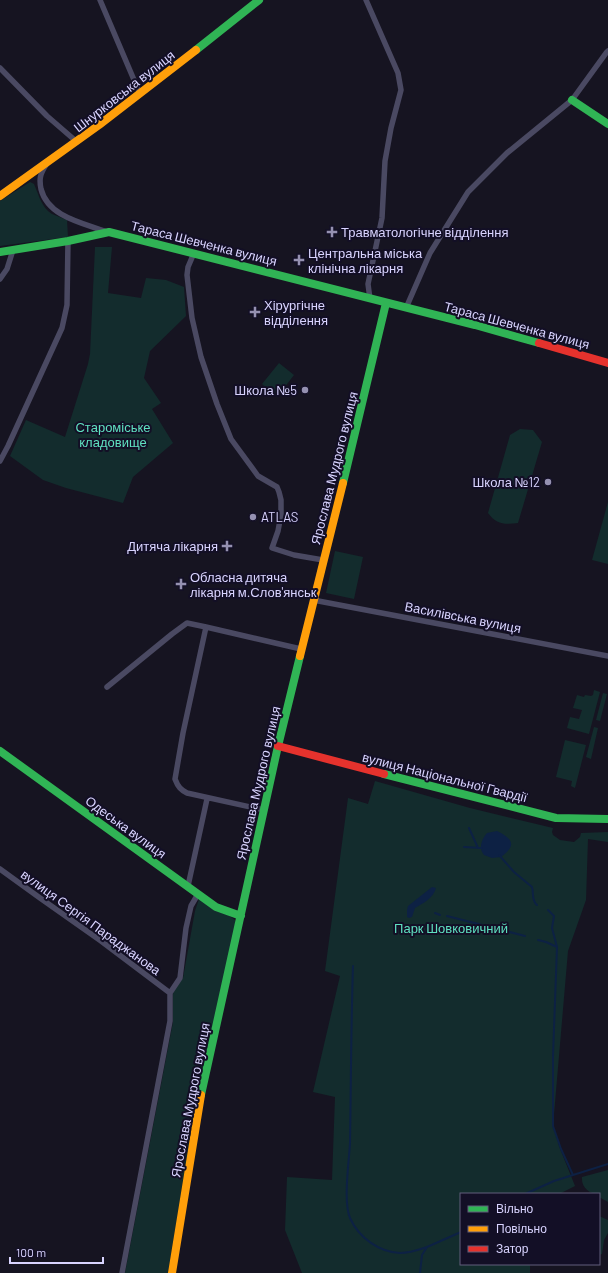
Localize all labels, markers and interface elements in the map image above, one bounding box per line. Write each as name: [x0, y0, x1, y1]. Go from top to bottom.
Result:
street label: Шнурковська вулиця: [70, 47, 178, 135]
street label: Тараса Шевченка вулиця: [129, 217, 279, 269]
place label: Травматологічне відділення: [341, 224, 509, 240]
marker: Травматологічне відділення: [326, 226, 338, 238]
place label: Центральна міська клінічна лікарня: [308, 245, 423, 276]
marker: Центральна міська клінічна лікарня: [293, 254, 305, 266]
place label: Хірургічне відділення: [264, 297, 328, 328]
street label: Тараса Шевченка вулиця: [442, 298, 592, 352]
marker: Хірургічне відділення: [249, 306, 261, 318]
place label: Школа №5: [234, 382, 297, 398]
marker: Школа №5: [300, 385, 310, 395]
street label: Ярослава Мудрого вулиця: [307, 390, 361, 546]
park label: Староміське кладовище: [75, 419, 151, 450]
place label: Школа №12: [472, 474, 540, 490]
marker: Школа №12: [543, 477, 553, 487]
place label: ATLAS: [261, 509, 298, 525]
marker: ATLAS: [248, 512, 258, 522]
place label: Дитяча лікарня: [127, 538, 218, 554]
marker: Дитяча лікарня: [221, 540, 233, 552]
place label: Обласна дитяча лікарня м.Слов'янськ: [190, 569, 317, 600]
marker: Обласна дитяча лікарня м.Слов'янськ: [175, 578, 187, 590]
street label: Василівська вулиця: [403, 598, 523, 636]
street label: Ярослава Мудрого вулиця: [233, 705, 283, 861]
street label: вулиця Національної Гвардії: [361, 749, 530, 805]
street label: Одеська вулиця: [83, 792, 169, 862]
street label: вулиця Сергія Параджанова: [18, 866, 165, 979]
park label: Парк Шовковичний: [394, 920, 508, 936]
street label: Ярослава Мудрого вулиця: [167, 1021, 213, 1179]
legend: [460, 1193, 600, 1265]
text: Вільно: [496, 1201, 534, 1215]
text: Повільно: [496, 1221, 547, 1235]
scale bar: [10, 1239, 103, 1265]
text: Затор: [496, 1241, 529, 1256]
text: 100 m: [16, 1245, 46, 1259]

